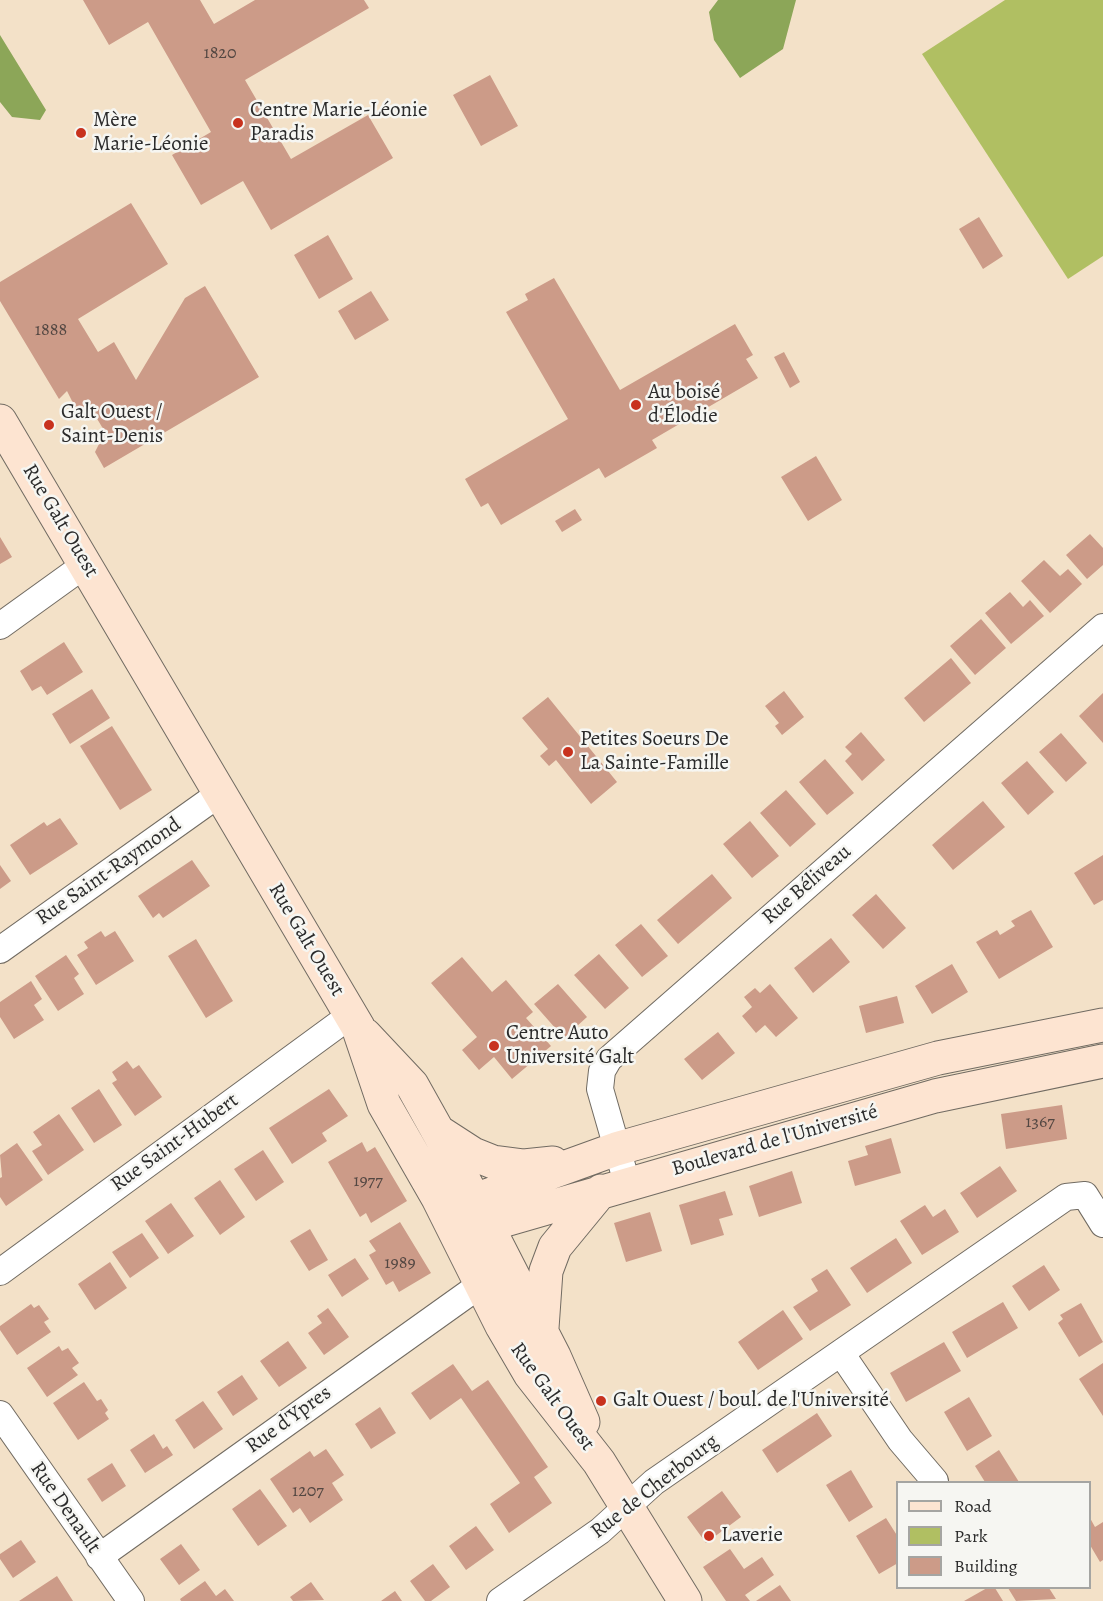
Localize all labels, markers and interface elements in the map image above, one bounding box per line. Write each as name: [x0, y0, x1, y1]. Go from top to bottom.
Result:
house number: 1820: [203, 43, 237, 65]
place label: Centre Marie-Léonie Paradis: [250, 98, 427, 148]
place label: Mère Marie-Léonie: [93, 108, 208, 158]
marker: Centre Marie-Léonie Paradis: [231, 116, 245, 130]
marker: Mère Marie-Léonie: [74, 126, 88, 140]
house number: 1888: [35, 320, 67, 342]
place label: Au boisé d'Élodie: [648, 380, 720, 430]
marker: Au boisé d'Élodie: [629, 398, 643, 412]
place label: Galt Ouest / Saint-Denis: [61, 400, 163, 450]
marker: Galt Ouest / Saint-Denis: [42, 418, 56, 432]
street label: Rue Galt Ouest: [16, 460, 104, 582]
place label: Petites Soeurs De La Sainte-Famille: [580, 727, 729, 777]
marker: Petites Soeurs De La Sainte-Famille: [561, 745, 575, 759]
street label: Rue Saint-Raymond: [32, 813, 186, 931]
street label: Rue Béliveau: [757, 840, 857, 930]
street label: Rue Galt Ouest: [262, 879, 350, 1001]
place label: Centre Auto Université Galt: [506, 1021, 634, 1071]
marker: Centre Auto Université Galt: [487, 1039, 501, 1053]
street label: Rue Saint-Hubert: [106, 1088, 244, 1198]
street label: Boulevard de l'Université: [669, 1100, 881, 1182]
house number: 1367: [1025, 1112, 1055, 1134]
house number: 1977: [353, 1171, 383, 1193]
house number: 1989: [384, 1253, 416, 1275]
street label: Rue Galt Ouest: [504, 1338, 600, 1456]
street label: Rue d'Ypres: [241, 1381, 337, 1459]
place label: Galt Ouest / boul. de l'Université: [613, 1388, 889, 1414]
marker: Galt Ouest / boul. de l'Université: [594, 1394, 608, 1408]
street label: Rue de Cherbourg: [586, 1429, 724, 1545]
street label: Rue Denault: [24, 1457, 106, 1559]
house number: 1207: [292, 1481, 324, 1503]
legend: [896, 1481, 1091, 1589]
text: Road: [954, 1494, 991, 1518]
place label: Laverie: [721, 1523, 783, 1549]
text: Park: [954, 1524, 988, 1548]
marker: Laverie: [702, 1529, 716, 1543]
text: Building: [954, 1554, 1018, 1578]

